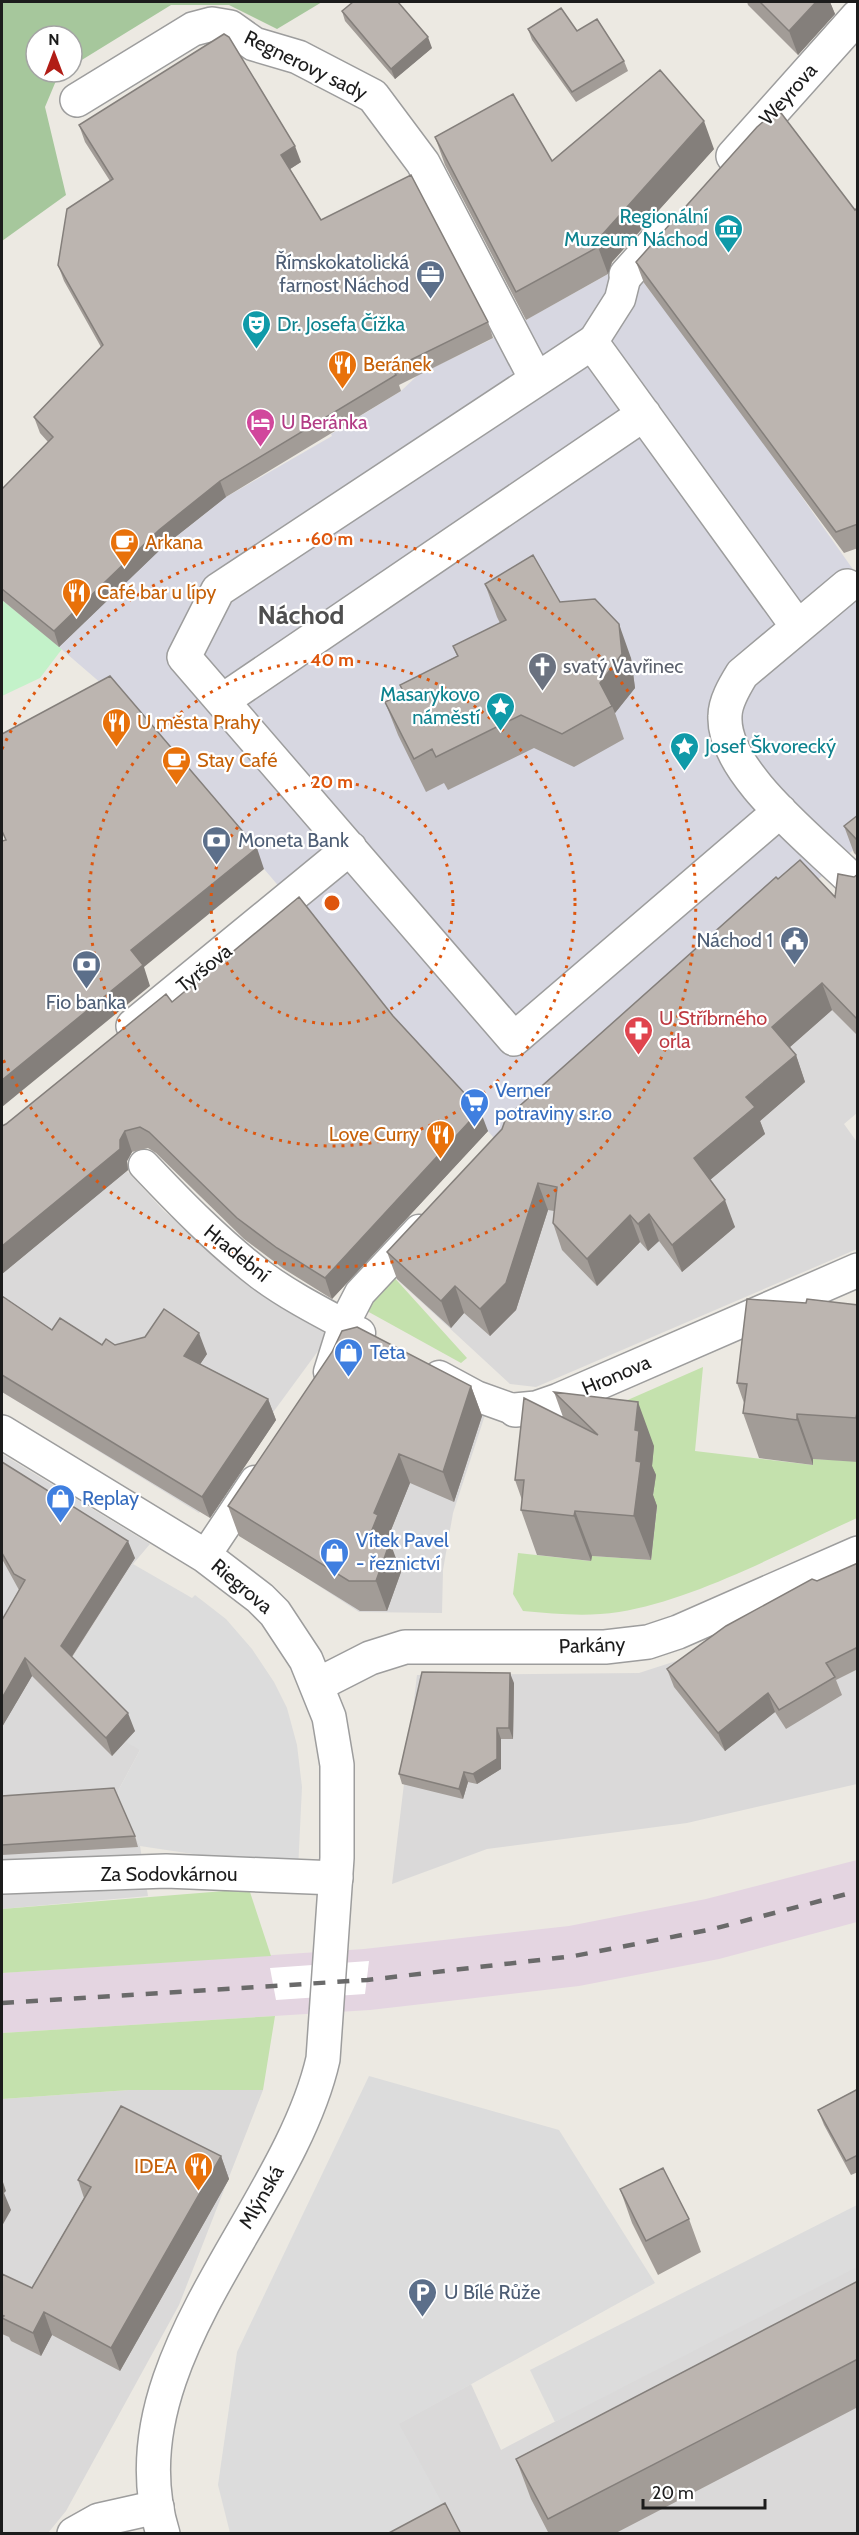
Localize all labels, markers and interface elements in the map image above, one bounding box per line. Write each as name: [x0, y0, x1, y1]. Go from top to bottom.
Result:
north arrow: [24, 24, 84, 84]
street label: Regnerovy sady: [241, 25, 371, 105]
text: N: [48, 30, 60, 49]
street label: Weyrova: [754, 58, 822, 130]
place label: Regionální Muzeum Náchod: [564, 204, 708, 251]
museum icon: Regionální Muzeum Náchod: [713, 212, 745, 254]
place label: Římskokatolická farnost Náchod: [275, 250, 409, 297]
office icon: Římskokatolická farnost Náchod: [414, 258, 446, 300]
theatre icon: Dr. Josefa Čížka: [240, 308, 272, 350]
place label: Dr. Josefa Čížka: [277, 312, 406, 336]
restaurant icon: Beránek: [326, 348, 358, 390]
place label: Beránek: [363, 352, 431, 376]
hotel icon: U Beránka: [244, 406, 276, 448]
place label: U Beránka: [281, 410, 368, 434]
cafe icon: Arkana: [108, 526, 140, 568]
text: 60 m: [311, 528, 353, 550]
place label: Arkana: [145, 530, 203, 554]
restaurant icon: Café bar u lípy: [60, 576, 92, 618]
place label: Café bar u lípy: [97, 580, 216, 604]
district label: Náchod: [258, 599, 344, 631]
text: 40 m: [310, 649, 354, 671]
church icon: svatý Vavřinec: [526, 650, 558, 692]
place label: svatý Vavřinec: [563, 654, 683, 678]
place label: Masarykovo náměstí: [380, 682, 480, 729]
place icon: Masarykovo náměstí: [485, 690, 517, 732]
restaurant icon: U města Prahy: [100, 706, 132, 748]
place label: U města Prahy: [137, 710, 261, 734]
place icon: Josef Škvorecký: [668, 730, 700, 772]
place label: Josef Škvorecký: [704, 734, 836, 758]
cafe icon: Stay Café: [160, 744, 192, 786]
place label: Stay Café: [197, 748, 277, 772]
text: 20 m: [311, 771, 353, 793]
bank icon: Moneta Bank: [201, 824, 233, 866]
place label: Moneta Bank: [238, 828, 349, 852]
centre of rings: [322, 893, 342, 913]
public building icon: Náchod 1: [778, 924, 810, 966]
place label: Náchod 1: [696, 928, 773, 952]
street label: Tyršova: [172, 938, 237, 997]
bank icon: Fio banka: [70, 948, 102, 990]
place label: Fio banka: [46, 990, 127, 1014]
place label: U Stříbrného orla: [659, 1006, 767, 1053]
pharmacy icon: U Stříbrného orla: [622, 1014, 654, 1056]
place label: Verner potraviny s.r.o: [495, 1078, 612, 1125]
supermarket icon: Verner potraviny s.r.o: [458, 1086, 490, 1128]
restaurant icon: Love Curry: [424, 1118, 456, 1160]
place label: Love Curry: [329, 1122, 419, 1146]
street label: Hradební: [199, 1219, 275, 1287]
shop icon: Teta: [333, 1336, 365, 1378]
place label: Teta: [370, 1340, 406, 1364]
street label: Hronova: [578, 1350, 654, 1400]
shop icon: Replay: [45, 1482, 77, 1524]
place label: Replay: [82, 1486, 139, 1510]
place label: Vítek Pavel - řeznictví: [356, 1528, 449, 1575]
shop icon: Vítek Pavel - řeznictví: [319, 1536, 351, 1578]
street label: Riegrova: [206, 1553, 278, 1619]
street label: Parkány: [558, 1632, 626, 1658]
street label: Za Sodovkárnou: [101, 1862, 237, 1886]
restaurant icon: IDEA: [182, 2150, 214, 2192]
place label: IDEA: [134, 2154, 178, 2178]
street label: Mlýnská: [233, 2161, 289, 2233]
parking icon: U Bílé Růže: [407, 2276, 439, 2318]
place label: U Bílé Růže: [444, 2280, 540, 2304]
scale bar: [643, 2472, 764, 2510]
text: 20 m: [652, 2482, 694, 2504]

